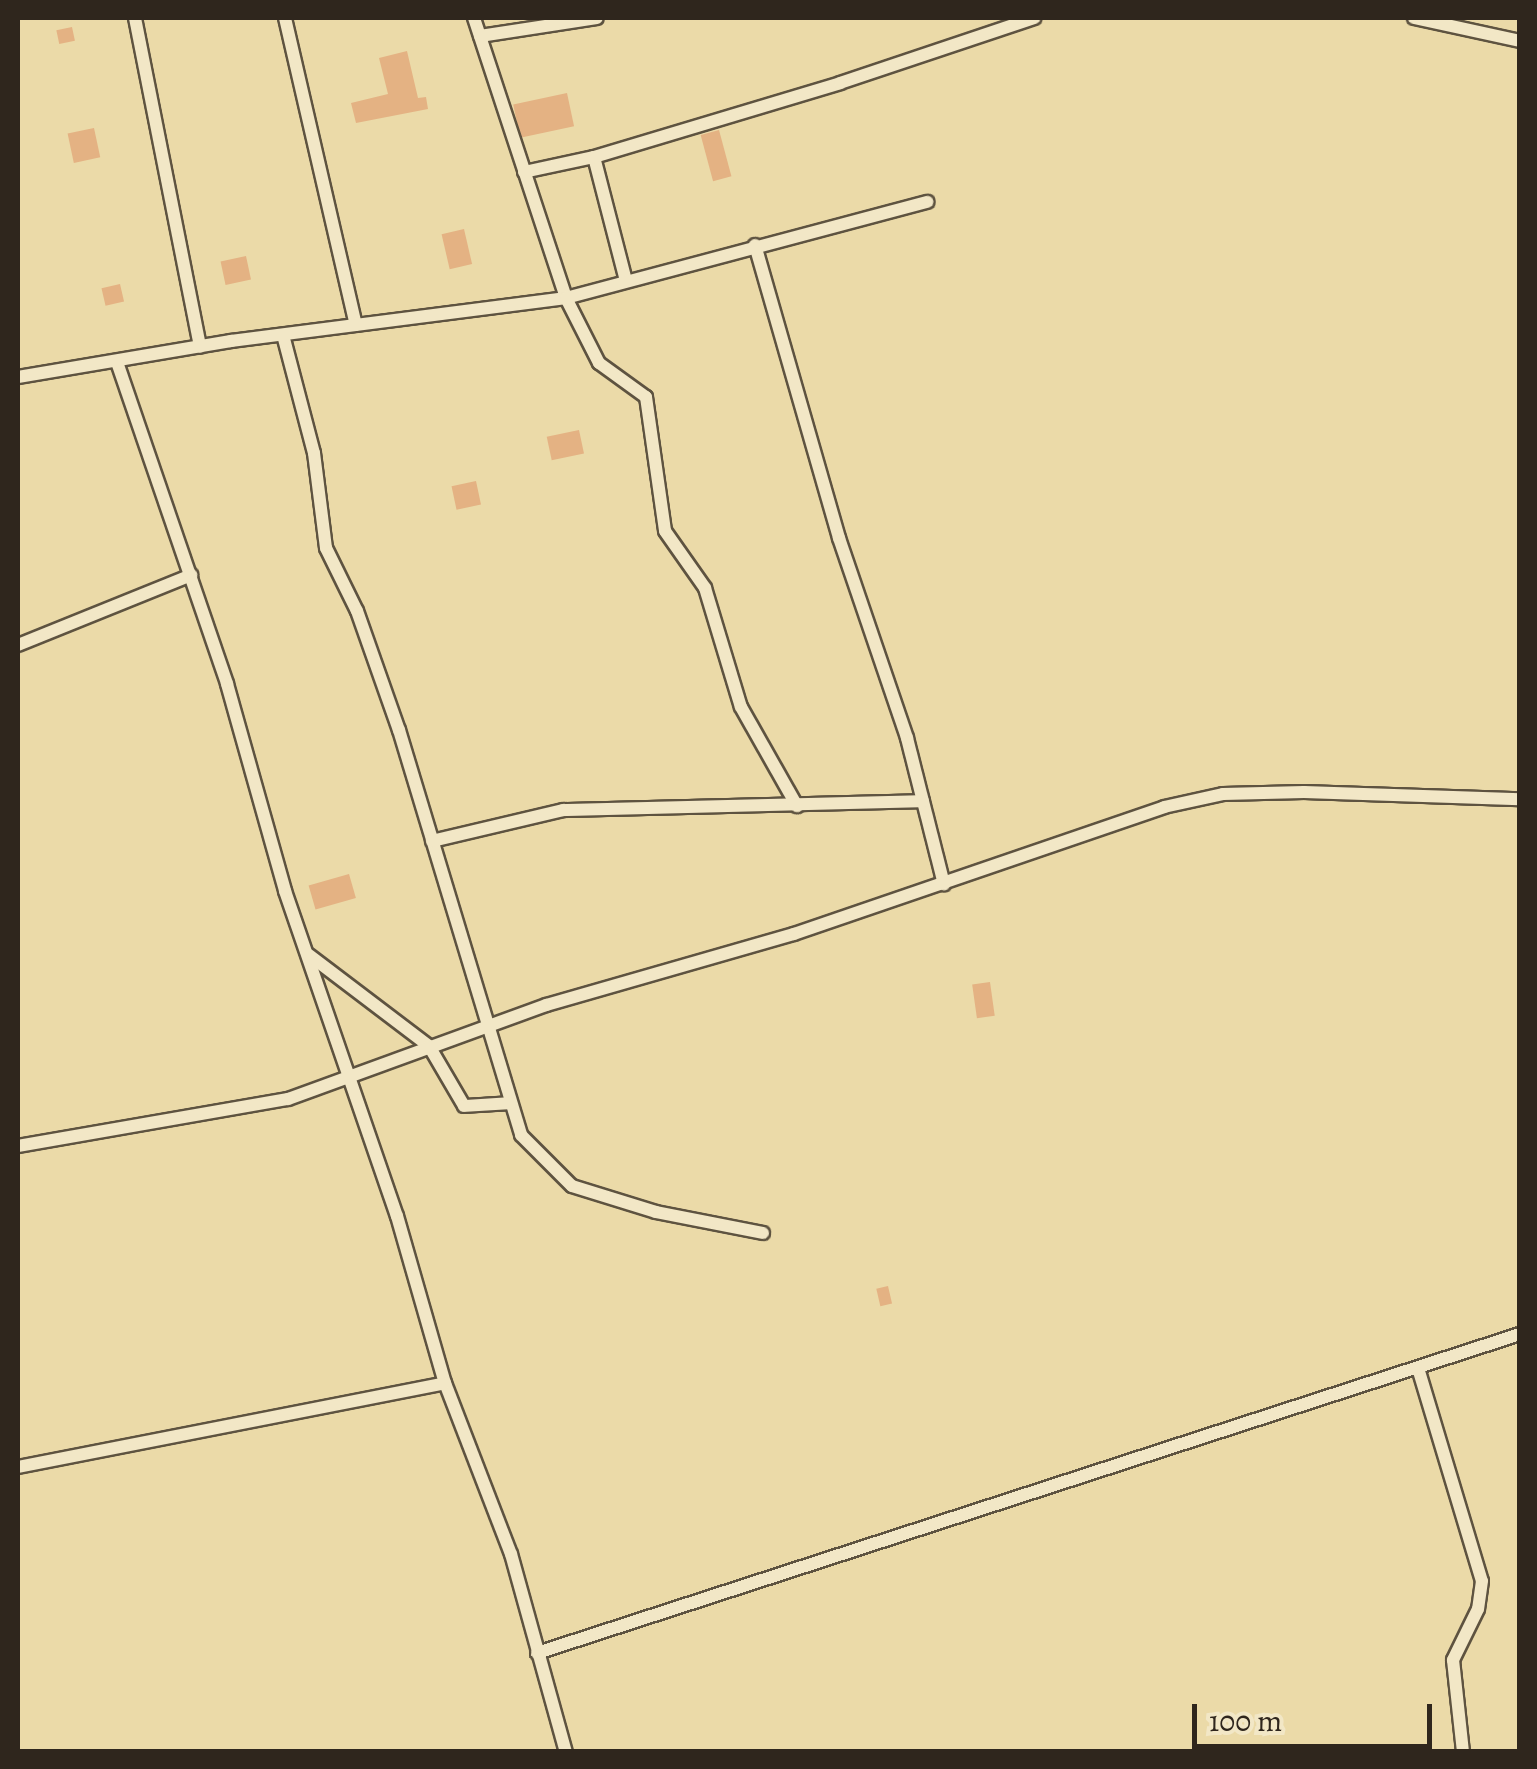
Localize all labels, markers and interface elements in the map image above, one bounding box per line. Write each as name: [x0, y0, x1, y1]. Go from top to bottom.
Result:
scale bar: [1197, 1684, 1437, 1746]
text: 100 m: [1209, 1701, 1282, 1741]

